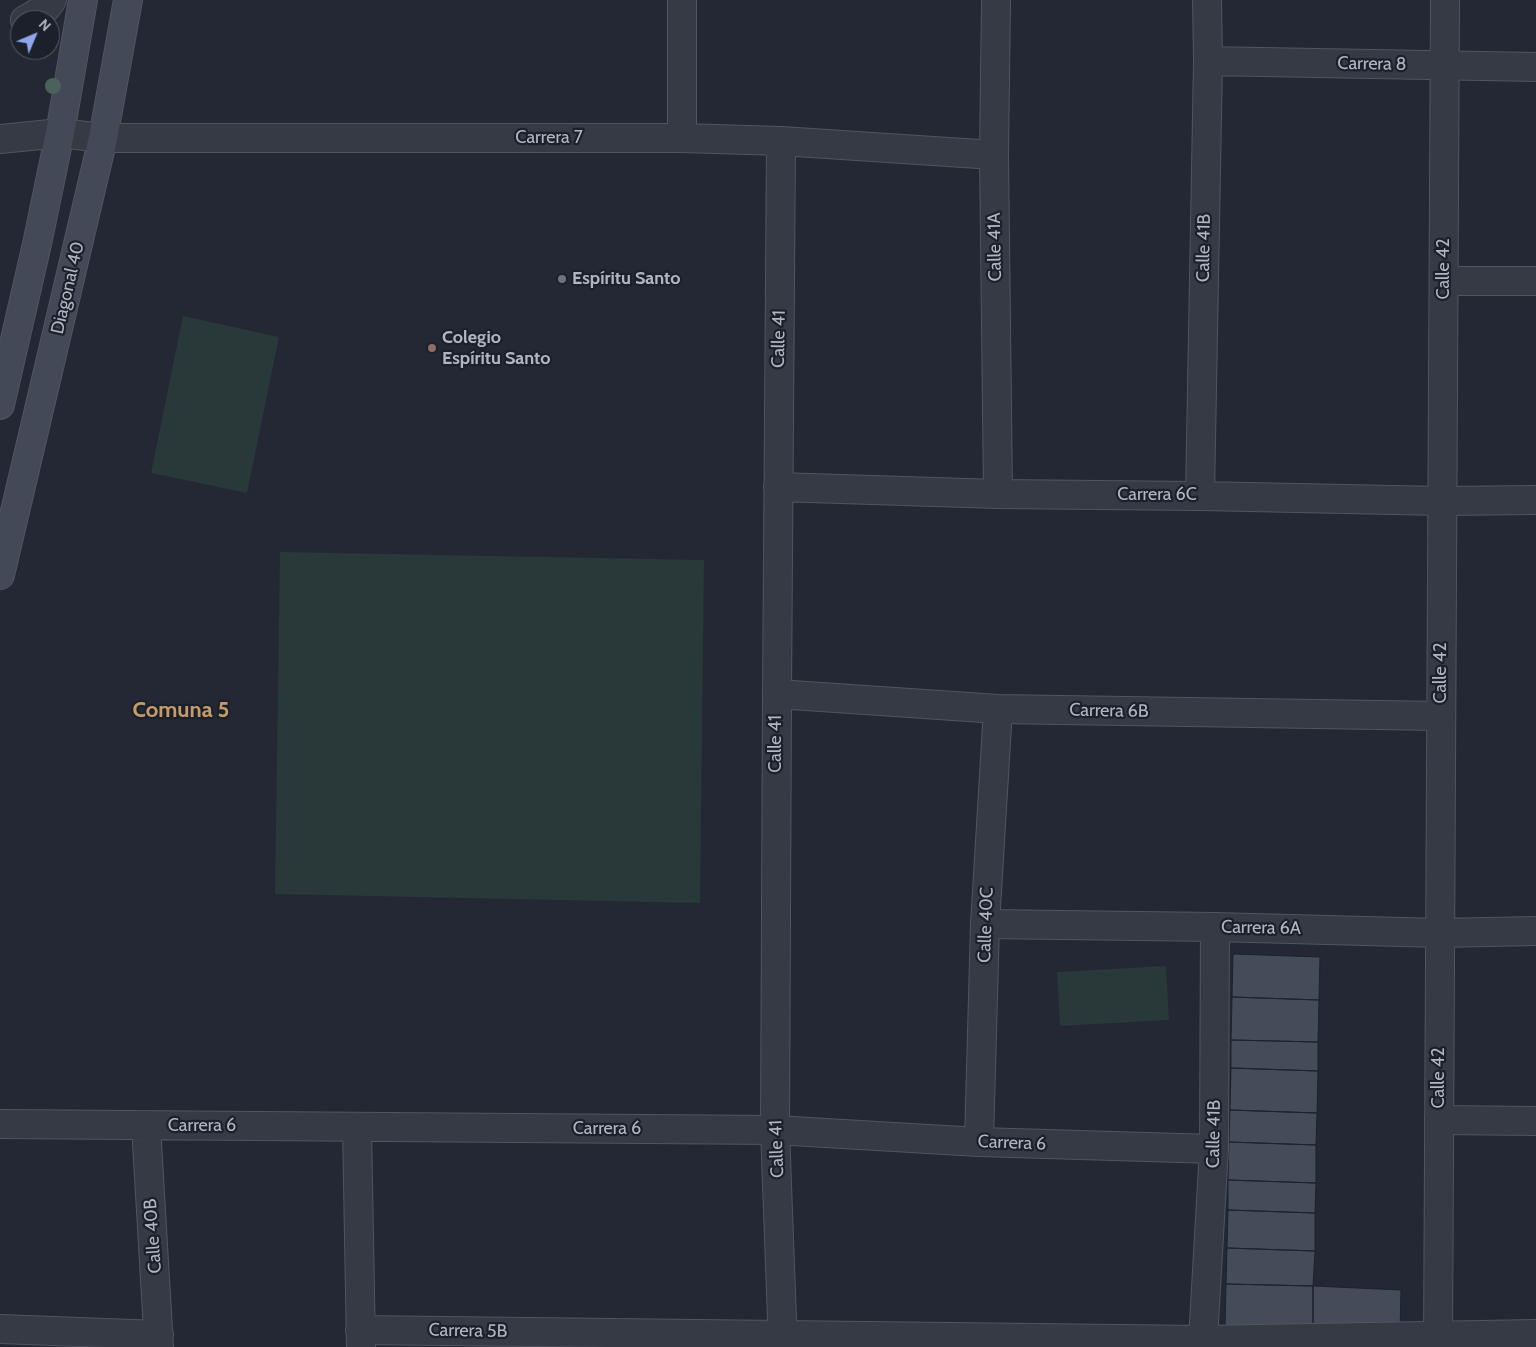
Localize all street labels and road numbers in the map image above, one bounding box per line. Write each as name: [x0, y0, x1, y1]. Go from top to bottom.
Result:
street label: Carrera 8: [1337, 53, 1407, 75]
street label: Carrera 7: [515, 127, 583, 149]
street label: Calle 41A: [984, 212, 1006, 282]
street label: Calle 41B: [1193, 214, 1215, 282]
street label: Calle 42: [1433, 238, 1455, 300]
street label: Diagonal 40: [47, 240, 89, 336]
street label: Calle 41: [768, 310, 790, 368]
street label: Carrera 6C: [1117, 484, 1197, 506]
street label: Calle 42: [1430, 642, 1452, 704]
street label: Carrera 6B: [1069, 700, 1149, 722]
street label: Calle 41: [765, 715, 787, 773]
street label: Calle 40C: [974, 887, 998, 963]
street label: Carrera 6A: [1221, 917, 1301, 939]
street label: Calle 42: [1428, 1047, 1450, 1109]
street label: Calle 41B: [1203, 1100, 1225, 1168]
street label: Carrera 6: [168, 1115, 236, 1137]
street label: Carrera 6: [573, 1118, 641, 1140]
street label: Calle 41: [765, 1120, 789, 1178]
street label: Carrera 6: [977, 1131, 1047, 1155]
street label: Calle 40B: [140, 1198, 166, 1274]
street label: Carrera 5B: [428, 1320, 508, 1342]

